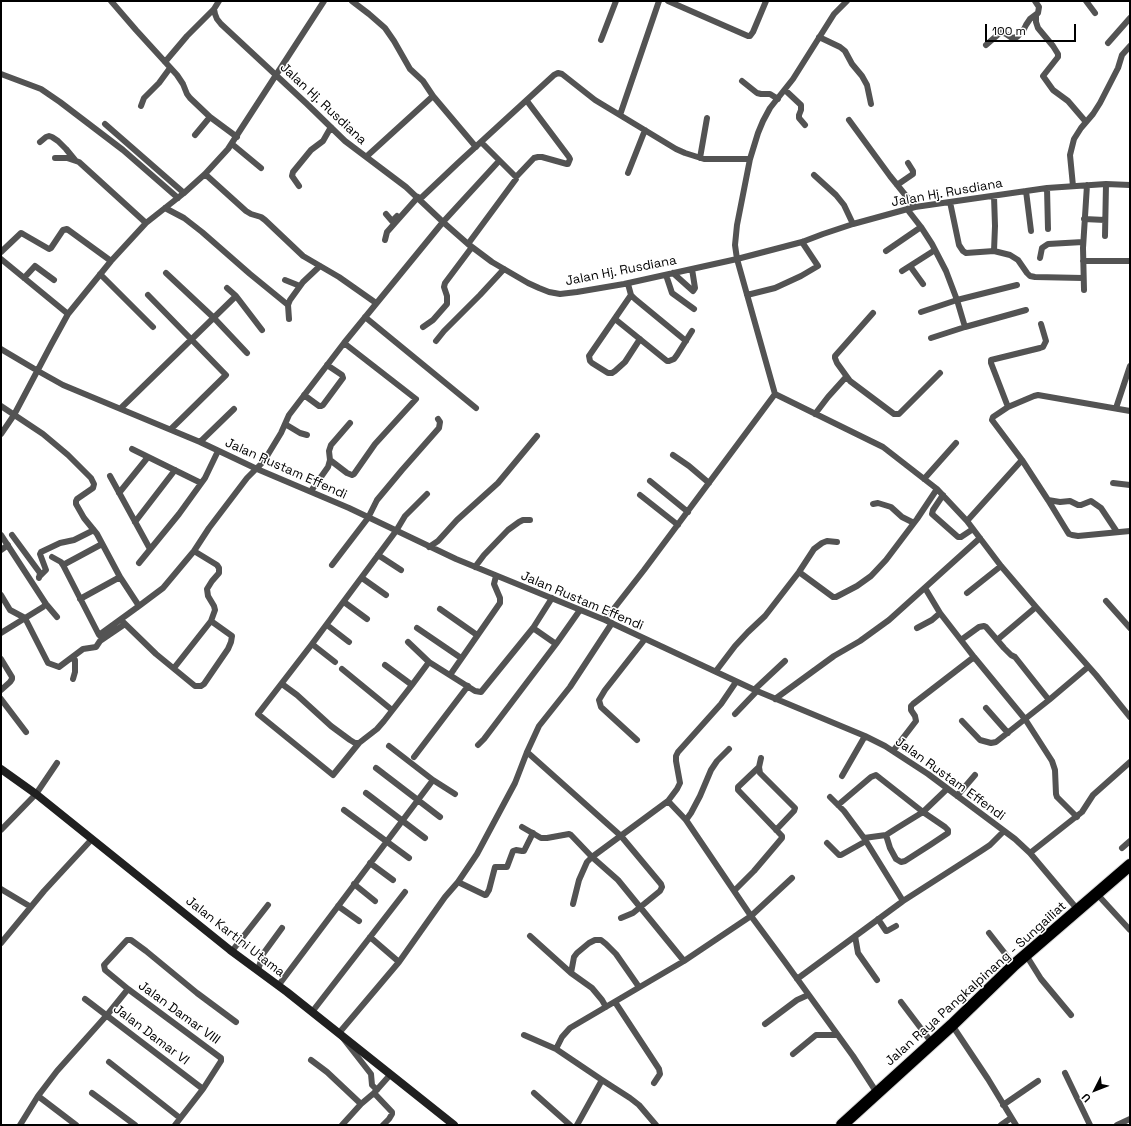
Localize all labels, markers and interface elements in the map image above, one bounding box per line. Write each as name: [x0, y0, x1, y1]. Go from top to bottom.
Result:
scale bar: [987, 16, 1078, 42]
text: 100 m: [992, 23, 1026, 39]
street label: Jalan Hj. Rusdiana: [276, 60, 370, 148]
street label: Jalan Hj. Rusdiana: [890, 176, 1004, 210]
street label: Jalan Hj. Rusdiana: [564, 253, 678, 289]
street label: Jalan Rustam Effendi: [223, 435, 349, 503]
street label: Jalan Rustam Effendi: [518, 568, 646, 634]
street label: Jalan Rustam Effendi: [892, 734, 1008, 824]
street label: Jalan Kartini Utama: [182, 893, 288, 981]
street label: Jalan Raya Pangkalpinang - Sungailiat: [882, 898, 1070, 1070]
street label: Jalan Damar VIII: [135, 978, 223, 1048]
street label: Jalan Damar VI: [110, 1001, 192, 1069]
north arrow: [1075, 1070, 1115, 1110]
text: U: [1078, 1091, 1094, 1105]

